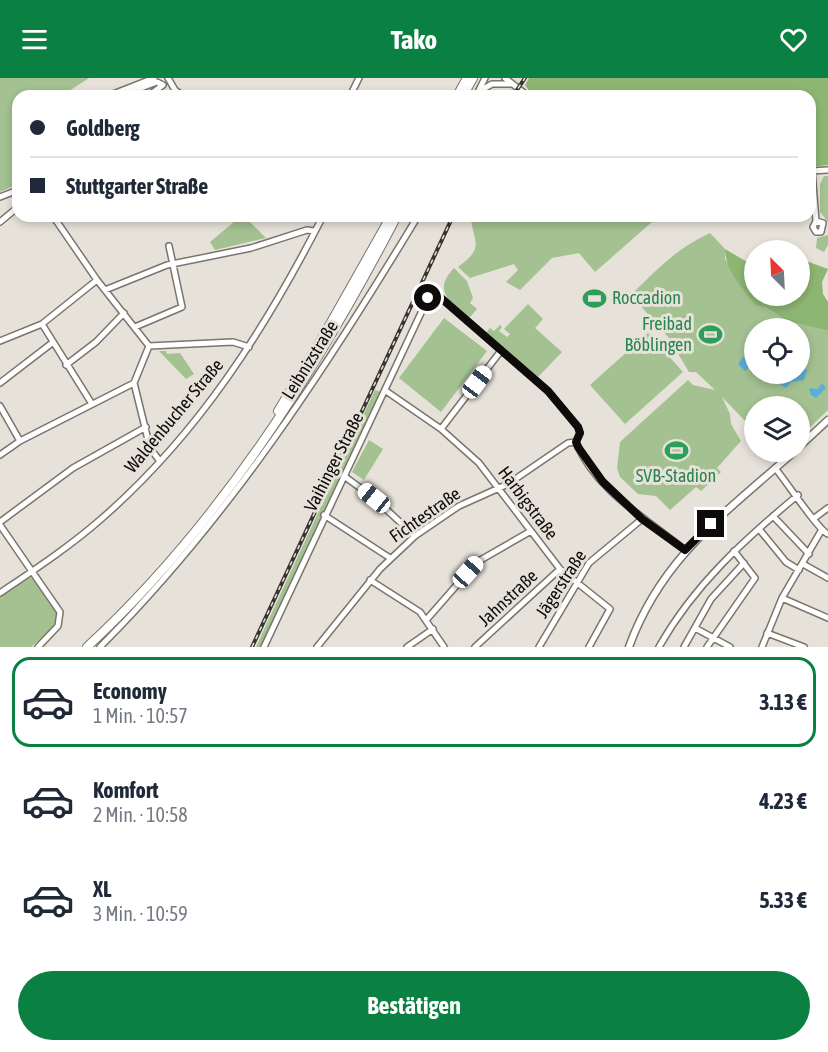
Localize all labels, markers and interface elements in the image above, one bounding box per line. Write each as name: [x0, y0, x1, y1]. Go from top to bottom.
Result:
icon: menu: [18, 23, 51, 56]
icon: heart: [777, 23, 810, 56]
text: Tako: [391, 24, 437, 55]
text: Goldberg: [66, 115, 140, 141]
text: Stuttgarter Straße: [66, 173, 208, 199]
north arrow: [744, 240, 810, 306]
map controls: [744, 240, 810, 462]
route start: [414, 284, 441, 311]
sports icon: Roccadion: [581, 285, 607, 311]
place label: Roccadion: [612, 287, 681, 308]
place label: Freibad Böblingen: [625, 313, 692, 355]
street label: Leibnizstraße: [277, 317, 342, 403]
button: locate: [744, 318, 810, 384]
sports icon: Freibad Böblingen: [697, 321, 723, 347]
street label: Waldenbucher Straße: [120, 354, 227, 477]
car: [459, 362, 495, 402]
button: layers: [744, 396, 810, 462]
street label: Vaihinger Straße: [300, 409, 368, 515]
sports icon: SVB-Stadion: [663, 437, 689, 463]
street label: Harbigstraße: [494, 462, 563, 543]
place label: SVB-Stadion: [636, 465, 716, 486]
car: [354, 480, 394, 516]
street label: Fichtestraße: [385, 483, 464, 547]
route end: [697, 510, 724, 537]
street label: Jägerstraße: [531, 546, 590, 622]
car: [449, 553, 487, 591]
street label: Jahnstraße: [474, 565, 542, 630]
icon: car: [21, 675, 75, 729]
text: Economy: [93, 678, 167, 704]
text: 3.13 €: [759, 689, 807, 715]
text: 1 Min. · 10:57: [93, 704, 188, 727]
icon: car: [21, 774, 75, 828]
text: Komfort: [93, 777, 159, 803]
text: 4.23 €: [759, 788, 807, 814]
text: 2 Min. · 10:58: [93, 803, 188, 826]
icon: car: [21, 873, 75, 927]
text: XL: [93, 876, 111, 902]
text: 5.33 €: [759, 887, 807, 913]
text: 3 Min. · 10:59: [93, 902, 188, 925]
button: Bestätigen: [18, 971, 810, 1040]

